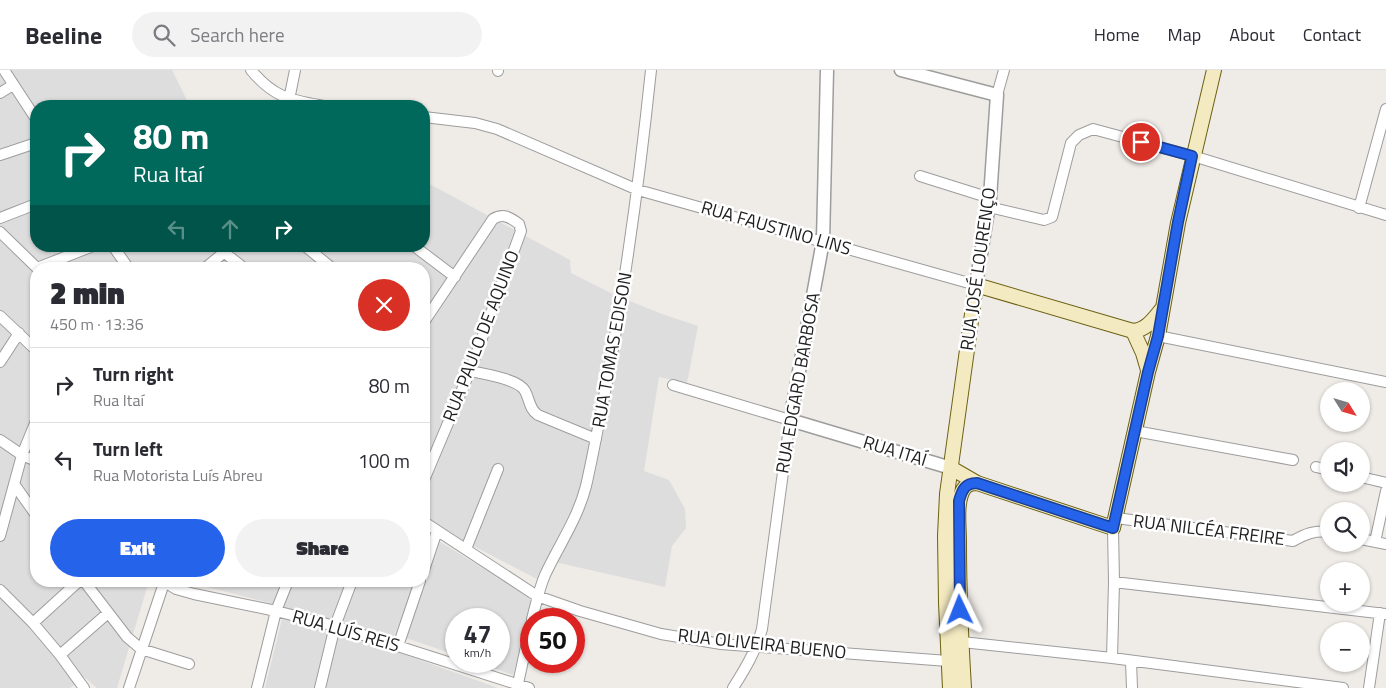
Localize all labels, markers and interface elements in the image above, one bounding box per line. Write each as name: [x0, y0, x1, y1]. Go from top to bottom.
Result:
search box: [132, 12, 482, 57]
text: Beeline: [25, 17, 102, 53]
text: Search here: [190, 20, 285, 49]
icon: search: [150, 21, 178, 49]
text: Home: [1094, 21, 1140, 48]
text: Map: [1168, 21, 1201, 48]
text: About: [1229, 21, 1275, 48]
text: Contact: [1303, 21, 1361, 48]
text: 80 m: [133, 109, 209, 163]
icon: right: [50, 120, 115, 185]
pin: [1120, 121, 1162, 163]
icon: arrive: [1127, 128, 1155, 156]
text: Rua Itaí: [133, 157, 203, 191]
street label: RUA JOSÉ LOURENÇO: [953, 186, 1002, 352]
street label: RUA FAUSTINO LINS: [698, 193, 854, 262]
icon: left: [163, 215, 191, 243]
icon: ahead: [216, 215, 244, 243]
icon: right: [269, 215, 297, 243]
street label: RUA PAULO DE AQUINO: [435, 246, 526, 425]
text: 2 min: [50, 270, 125, 316]
street label: RUA TOMAS EDISON: [585, 270, 638, 430]
button: close: [358, 279, 410, 331]
street label: RUA EDGARD BARBOSA: [768, 290, 827, 476]
text: 450 m · 13:36: [50, 312, 144, 336]
text: Turn right: [93, 359, 174, 388]
icon: right: [50, 371, 78, 399]
text: 80 m: [369, 371, 410, 400]
north arrow: [1320, 382, 1370, 432]
map controls: [1320, 382, 1370, 672]
text: Rua Itaí: [93, 388, 144, 412]
street label: RUA ITAÍ: [860, 428, 931, 473]
text: Turn left: [93, 434, 163, 463]
button: sound: [1320, 442, 1370, 492]
icon: left: [50, 446, 78, 474]
text: 100 m: [358, 446, 410, 475]
text: Rua Motorista Luís Abreu: [93, 463, 263, 487]
button: search: [1320, 502, 1370, 552]
street label: RUA NILCÉA FREIRE: [1132, 507, 1286, 552]
button: Exit: [50, 519, 225, 577]
button: Share: [235, 519, 410, 577]
button: +: [1320, 562, 1370, 612]
position arrow: [933, 583, 985, 635]
street label: RUA LUÍS REIS: [289, 602, 403, 659]
speed limit sign: 50: [520, 608, 585, 673]
text: 47: [463, 615, 492, 653]
street label: RUA OLIVEIRA BUENO: [676, 621, 848, 666]
button: −: [1320, 622, 1370, 672]
text: km/h: [464, 643, 491, 662]

